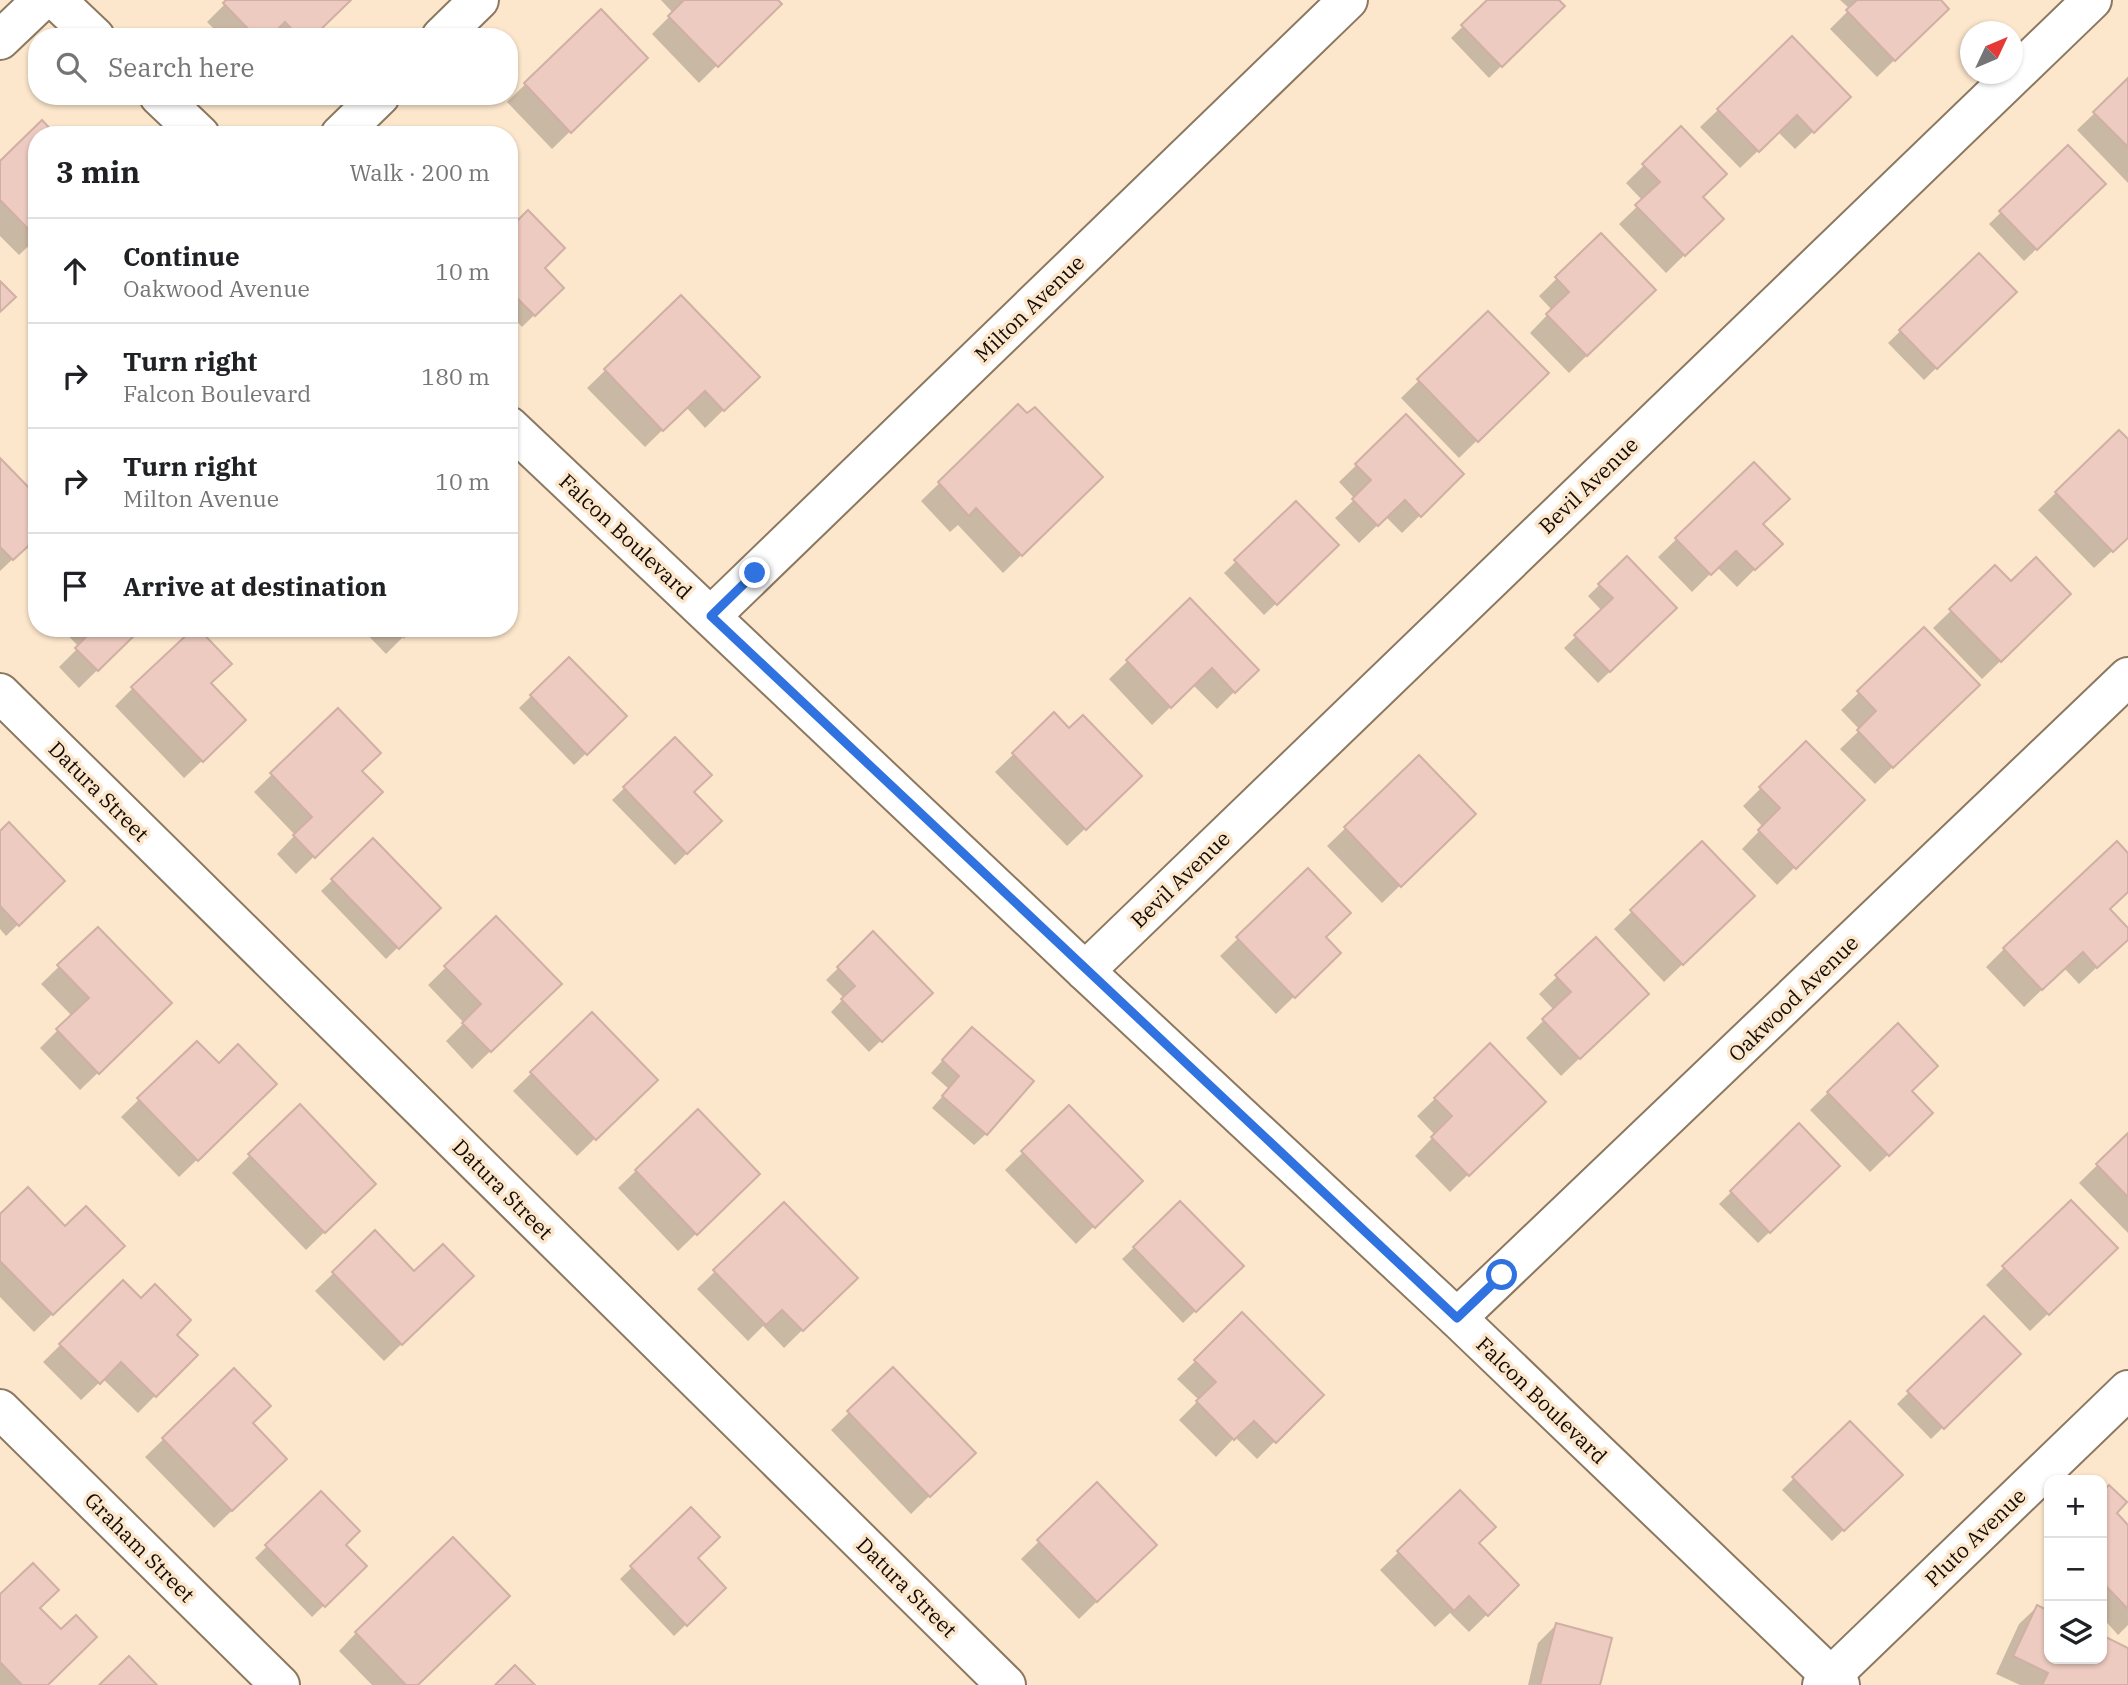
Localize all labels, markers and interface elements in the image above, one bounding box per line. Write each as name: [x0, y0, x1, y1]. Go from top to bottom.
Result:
north arrow: [1960, 21, 2023, 84]
search box: [28, 28, 518, 105]
icon: search: [52, 48, 90, 86]
text: Search here: [108, 50, 254, 84]
text: 3 min: [56, 152, 140, 191]
text: Walk · 200 m: [349, 157, 490, 187]
text: Continue: [123, 239, 240, 273]
street label: Milton Avenue: [968, 248, 1090, 368]
icon: ahead: [56, 252, 94, 290]
text: 10 m: [435, 256, 490, 286]
text: Oakwood Avenue: [123, 273, 310, 303]
text: Turn right: [123, 344, 257, 378]
icon: right: [56, 357, 94, 395]
text: 180 m: [421, 361, 490, 391]
text: Falcon Boulevard: [123, 378, 311, 408]
street label: Bevil Avenue: [1532, 430, 1644, 540]
text: Turn right: [123, 449, 257, 483]
icon: right: [56, 462, 94, 500]
text: 10 m: [435, 466, 490, 496]
street label: Falcon Boulevard: [554, 467, 699, 605]
text: Milton Avenue: [123, 483, 279, 513]
route end: [739, 557, 770, 588]
icon: arrive: [56, 567, 94, 605]
text: Arrive at destination: [123, 569, 387, 603]
street label: Datura Street: [43, 735, 155, 847]
street label: Bevil Avenue: [1124, 824, 1236, 934]
street label: Oakwood Avenue: [1722, 929, 1864, 1067]
street label: Datura Street: [447, 1133, 559, 1245]
route start: [1486, 1259, 1517, 1290]
street label: Falcon Boulevard: [1470, 1330, 1614, 1470]
map controls: [2044, 1475, 2107, 1664]
button: +: [2044, 1475, 2107, 1538]
street label: Pluto Avenue: [1918, 1482, 2032, 1592]
street label: Graham Street: [79, 1486, 201, 1608]
street label: Datura Street: [851, 1531, 963, 1643]
button: −: [2044, 1538, 2107, 1601]
button: layers: [2044, 1601, 2107, 1664]

